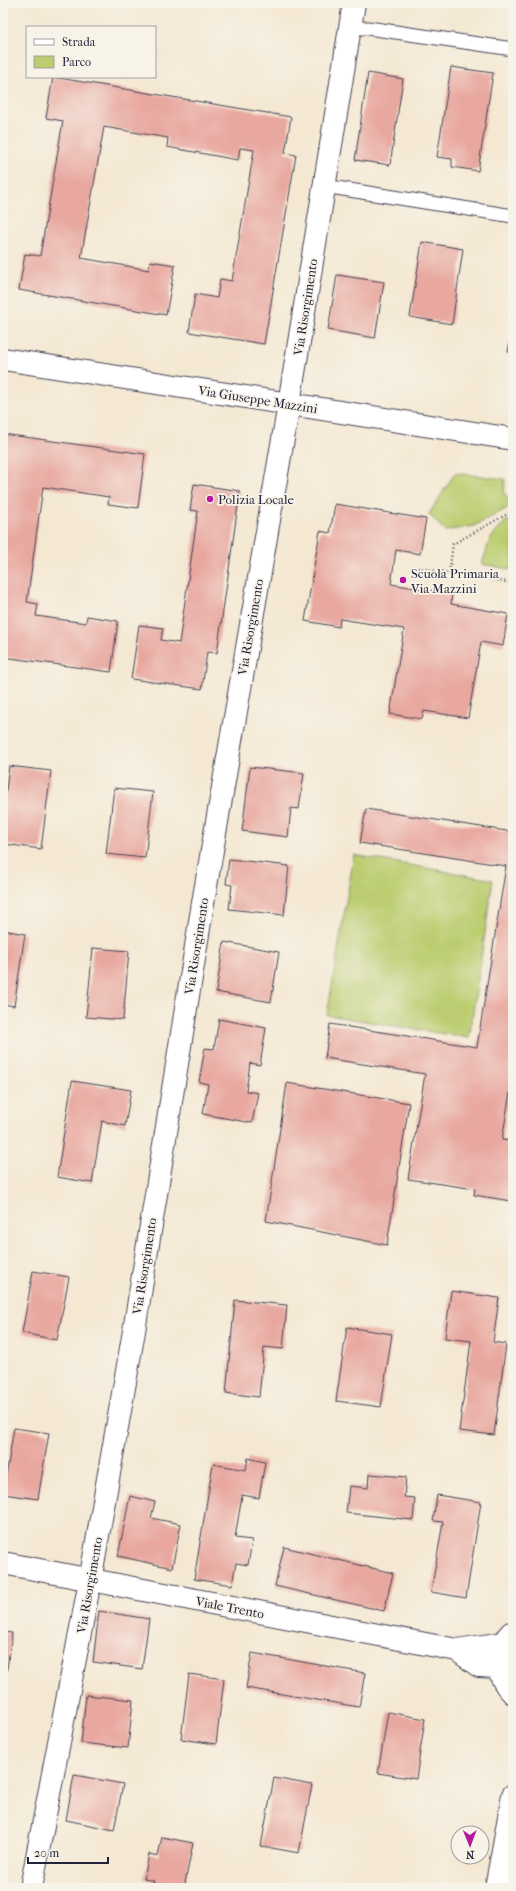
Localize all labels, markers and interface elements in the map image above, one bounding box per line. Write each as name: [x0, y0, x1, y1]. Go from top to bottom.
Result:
legend: [26, 26, 156, 78]
text: Strada: [62, 35, 96, 49]
text: Parco: [62, 55, 91, 69]
street label: Via Risorgimento: [290, 257, 321, 358]
street label: Via Giuseppe Mazzini: [196, 382, 319, 416]
place label: Polizia Locale: [218, 492, 295, 507]
marker: Polizia Locale: [205, 494, 215, 504]
place label: Scuola Primaria Via Mazzini: [410, 566, 500, 596]
marker: Scuola Primaria Via Mazzini: [398, 575, 408, 585]
street label: Via Risorgimento: [234, 577, 266, 678]
street label: Via Risorgimento: [181, 896, 212, 997]
street label: Via Risorgimento: [129, 1216, 160, 1317]
street label: Via Risorgimento: [73, 1535, 105, 1636]
street label: Viale Trento: [193, 1593, 266, 1622]
north arrow: [450, 1825, 490, 1865]
scale bar: [28, 1839, 108, 1865]
text: 20 m: [34, 1846, 59, 1860]
text: N: [465, 1848, 474, 1861]

